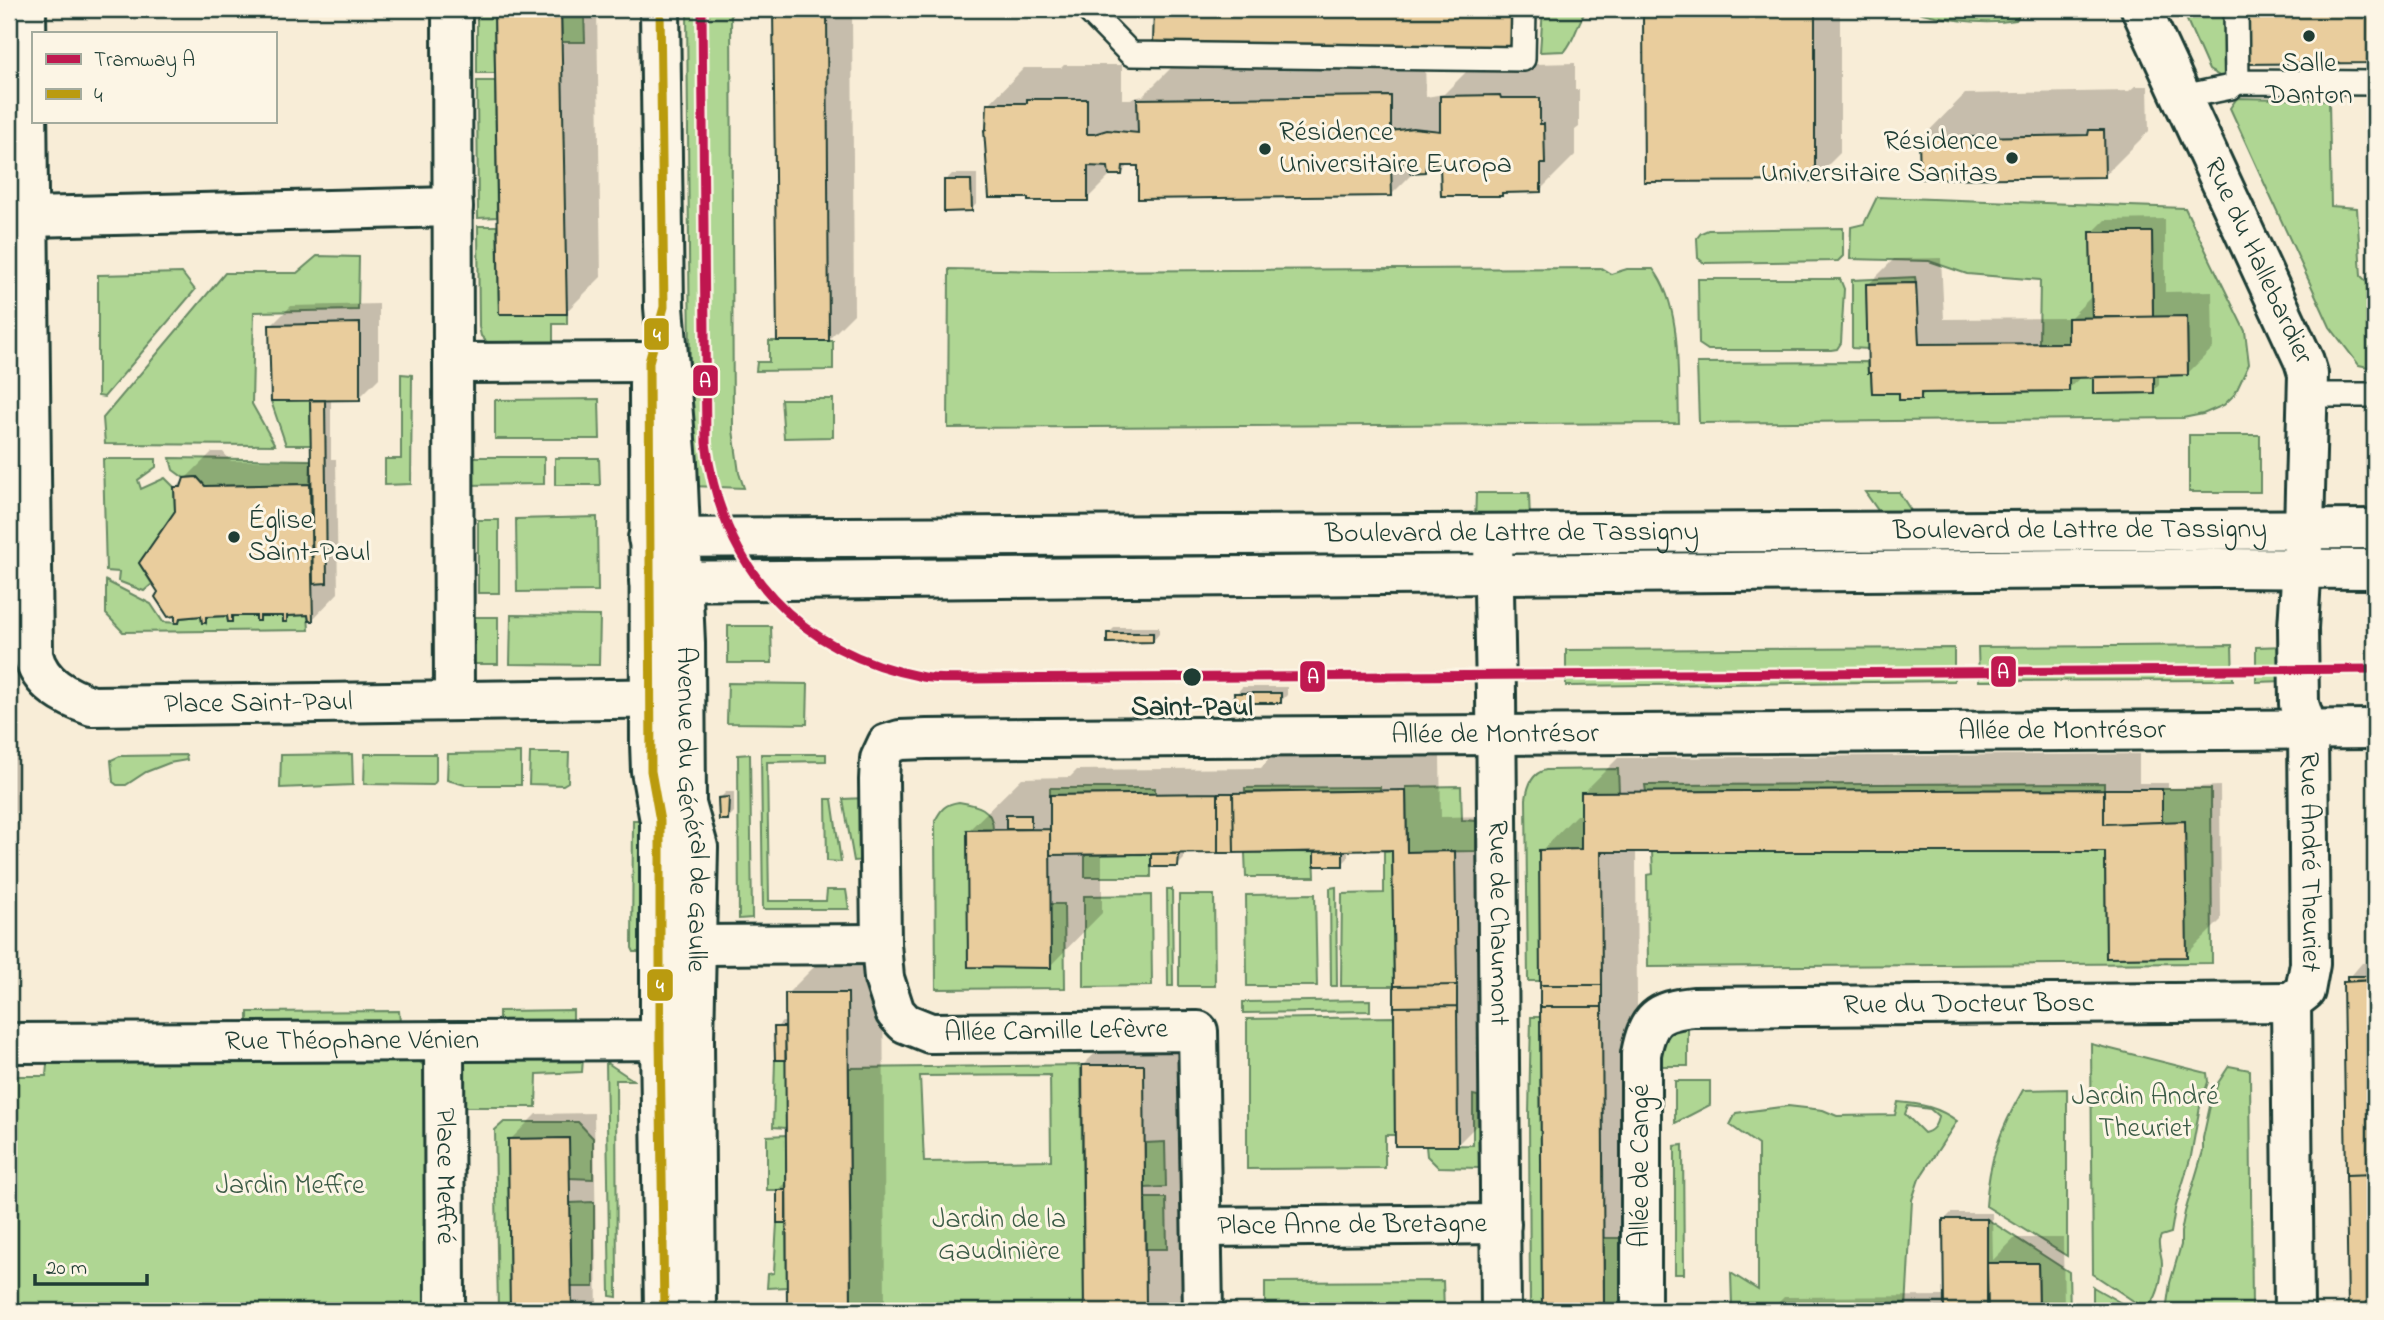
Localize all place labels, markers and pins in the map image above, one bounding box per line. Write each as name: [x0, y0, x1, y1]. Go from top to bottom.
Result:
marker: Salle Danton: [2301, 28, 2317, 44]
place label: Salle Danton: [2264, 44, 2353, 117]
place label: Résidence Universitaire Europa: [1279, 113, 1512, 186]
place label: Résidence Universitaire Sanitas: [1761, 122, 1998, 195]
marker: Résidence Universitaire Europa: [1257, 141, 1273, 157]
marker: Résidence Universitaire Sanitas: [2004, 150, 2020, 166]
place label: Église Saint-Paul: [248, 501, 370, 574]
marker: Église Saint-Paul: [226, 529, 242, 545]
marker: Saint-Paul: [1181, 666, 1203, 688]
place label: Saint-Paul: [1131, 688, 1253, 729]

